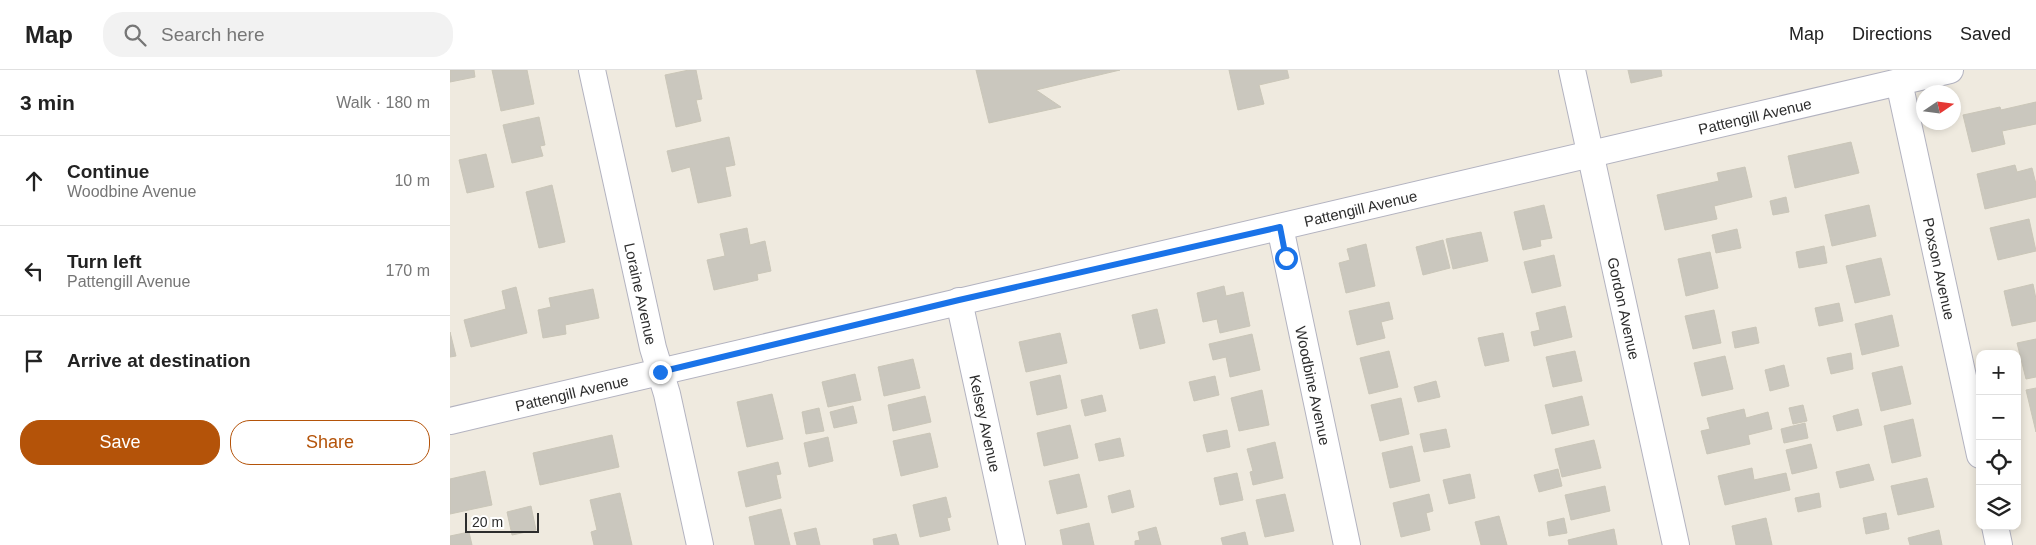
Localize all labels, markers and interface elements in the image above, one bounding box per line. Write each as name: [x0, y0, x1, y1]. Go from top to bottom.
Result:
search box: [103, 12, 453, 57]
text: Map: [25, 21, 73, 48]
icon: search: [121, 21, 149, 49]
text: Search here: [161, 24, 265, 45]
text: Map: [1789, 24, 1824, 44]
text: Directions: [1852, 24, 1932, 44]
text: Saved: [1960, 24, 2011, 44]
north arrow: [1916, 85, 1961, 130]
text: 3 min: [20, 91, 75, 114]
text: Walk · 180 m: [336, 94, 430, 111]
street label: Pattengill Avenue: [1696, 94, 1813, 137]
text: Continue: [67, 161, 149, 182]
icon: ahead: [20, 167, 48, 195]
text: 10 m: [394, 172, 430, 189]
text: Woodbine Avenue: [67, 183, 196, 200]
street label: Pattengill Avenue: [1302, 187, 1419, 229]
street label: Poxson Avenue: [1920, 216, 1959, 321]
street label: Loraine Avenue: [622, 241, 661, 346]
route start: [1275, 247, 1298, 270]
text: Turn left: [67, 251, 142, 272]
street label: Gordon Avenue: [1605, 256, 1644, 361]
icon: left: [20, 257, 48, 285]
text: 170 m: [386, 262, 430, 279]
text: Pattengill Avenue: [67, 273, 190, 290]
street label: Woodbine Avenue: [1293, 324, 1334, 447]
icon: arrive: [20, 347, 48, 375]
text: Arrive at destination: [67, 350, 251, 371]
map controls: [1976, 350, 2021, 530]
button: +: [1976, 350, 2021, 395]
route end: [649, 361, 672, 384]
street label: Pattengill Avenue: [513, 371, 630, 414]
street label: Kelsey Avenue: [967, 373, 1004, 473]
button: −: [1976, 395, 2021, 440]
button: Save: [20, 420, 220, 465]
button: Share: [230, 420, 430, 465]
button: locate: [1976, 440, 2021, 485]
button: layers: [1976, 485, 2021, 530]
scale bar: [465, 510, 539, 533]
text: 20 m: [472, 514, 503, 530]

